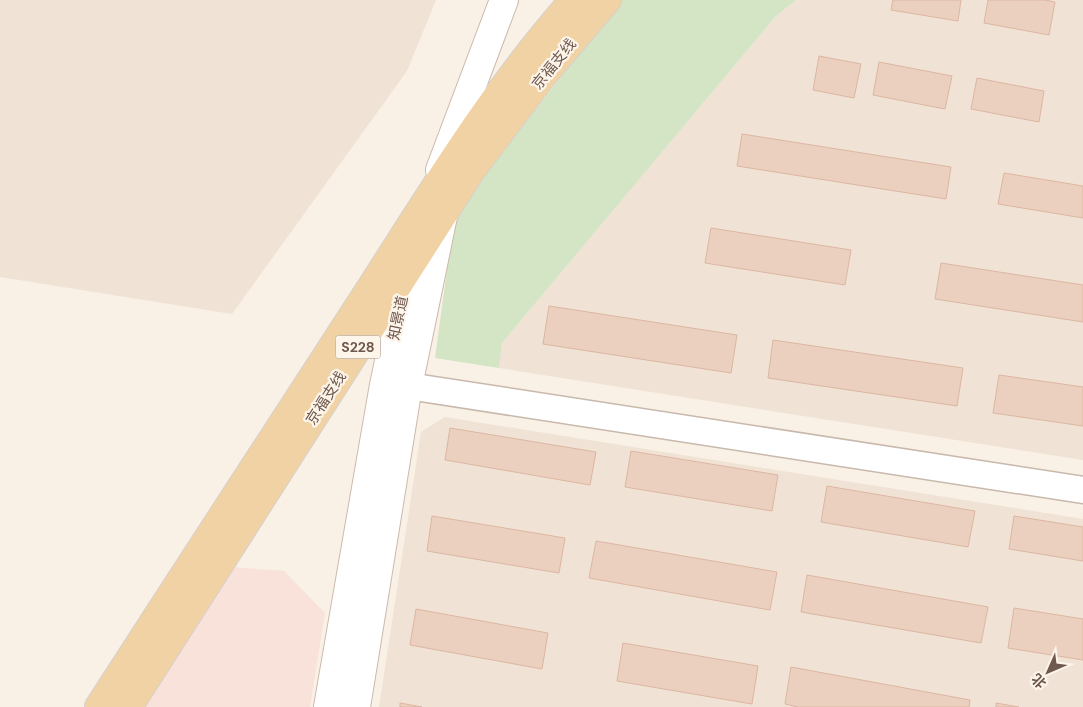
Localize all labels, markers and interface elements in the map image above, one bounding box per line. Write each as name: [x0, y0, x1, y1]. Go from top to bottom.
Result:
street label: 京福支线: [527, 34, 581, 94]
street label: 知景道: [384, 294, 412, 342]
road number: S228: [336, 336, 380, 358]
street label: 京福支线: [301, 367, 351, 429]
north arrow: [1023, 647, 1073, 697]
text: 北: [1027, 670, 1050, 693]

